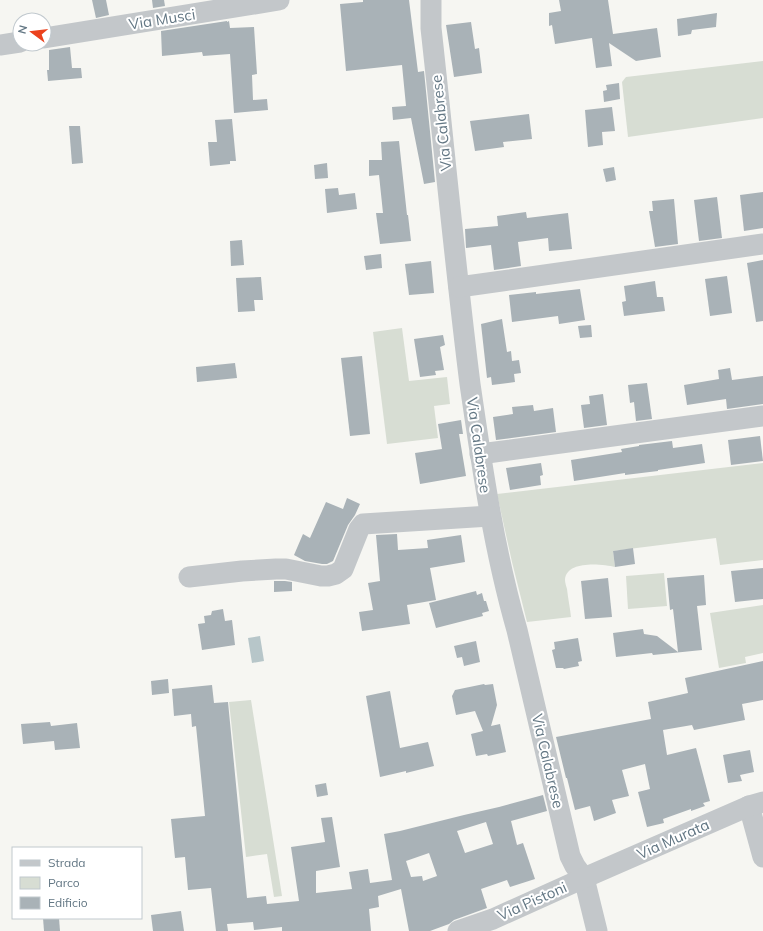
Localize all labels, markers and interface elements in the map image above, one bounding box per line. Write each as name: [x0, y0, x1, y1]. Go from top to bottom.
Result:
street label: Via Musci: [127, 4, 197, 34]
north arrow: [12, 12, 52, 52]
text: N: [15, 24, 30, 35]
street label: Via Calabrese: [427, 74, 455, 172]
street label: Via Calabrese: [463, 396, 495, 494]
street label: Via Calabrese: [528, 712, 568, 810]
street label: Via Murata: [634, 815, 712, 863]
legend: [12, 847, 142, 919]
text: Strada: [48, 855, 86, 870]
text: Parco: [48, 875, 80, 890]
street label: Via Pistoni: [494, 877, 570, 925]
text: Edificio: [48, 895, 88, 910]

